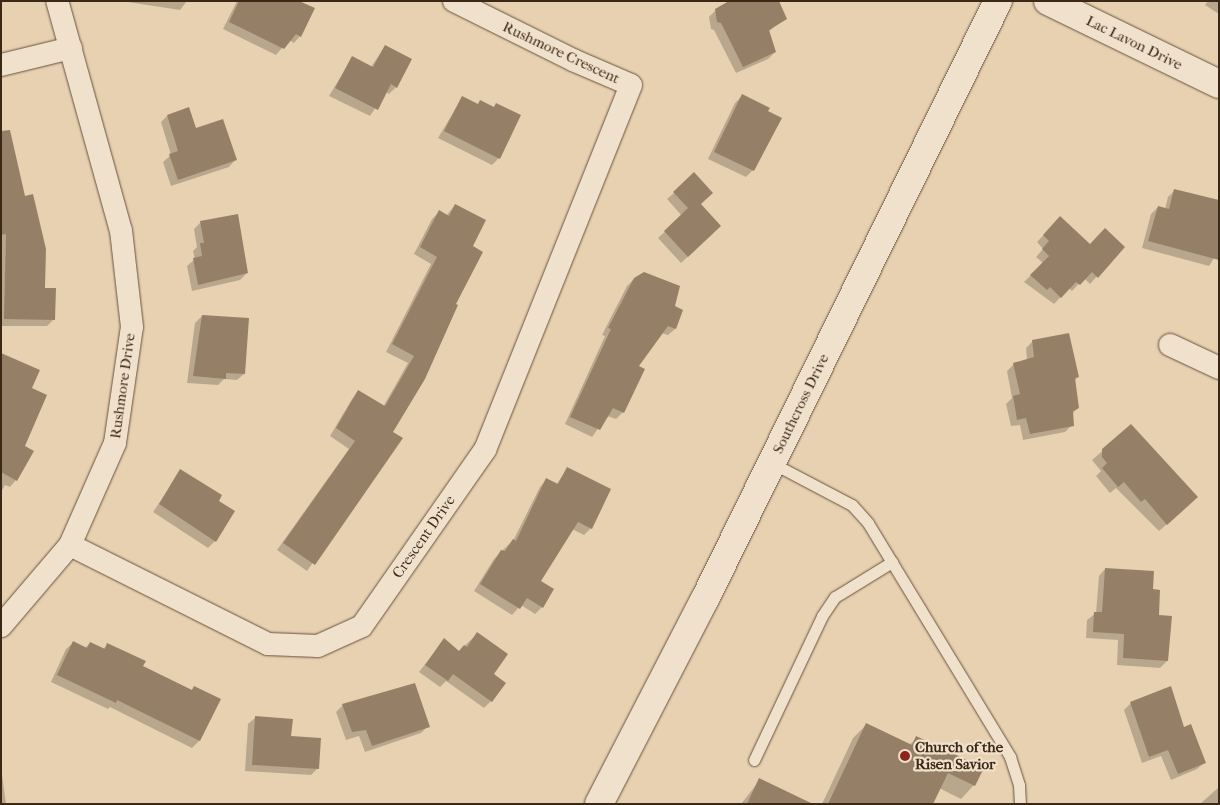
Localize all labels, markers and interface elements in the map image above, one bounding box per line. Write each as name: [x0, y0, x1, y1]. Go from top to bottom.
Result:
street label: Lac Lavon Drive: [1083, 12, 1185, 74]
street label: Rushmore Crescent: [500, 18, 622, 88]
street label: Rushmore Drive: [107, 332, 139, 440]
street label: Southcross Drive: [769, 351, 833, 457]
street label: Crescent Drive: [389, 492, 459, 582]
place label: Church of the Risen Savior: [915, 738, 1003, 773]
marker: Church of the Risen Savior: [899, 750, 911, 762]

